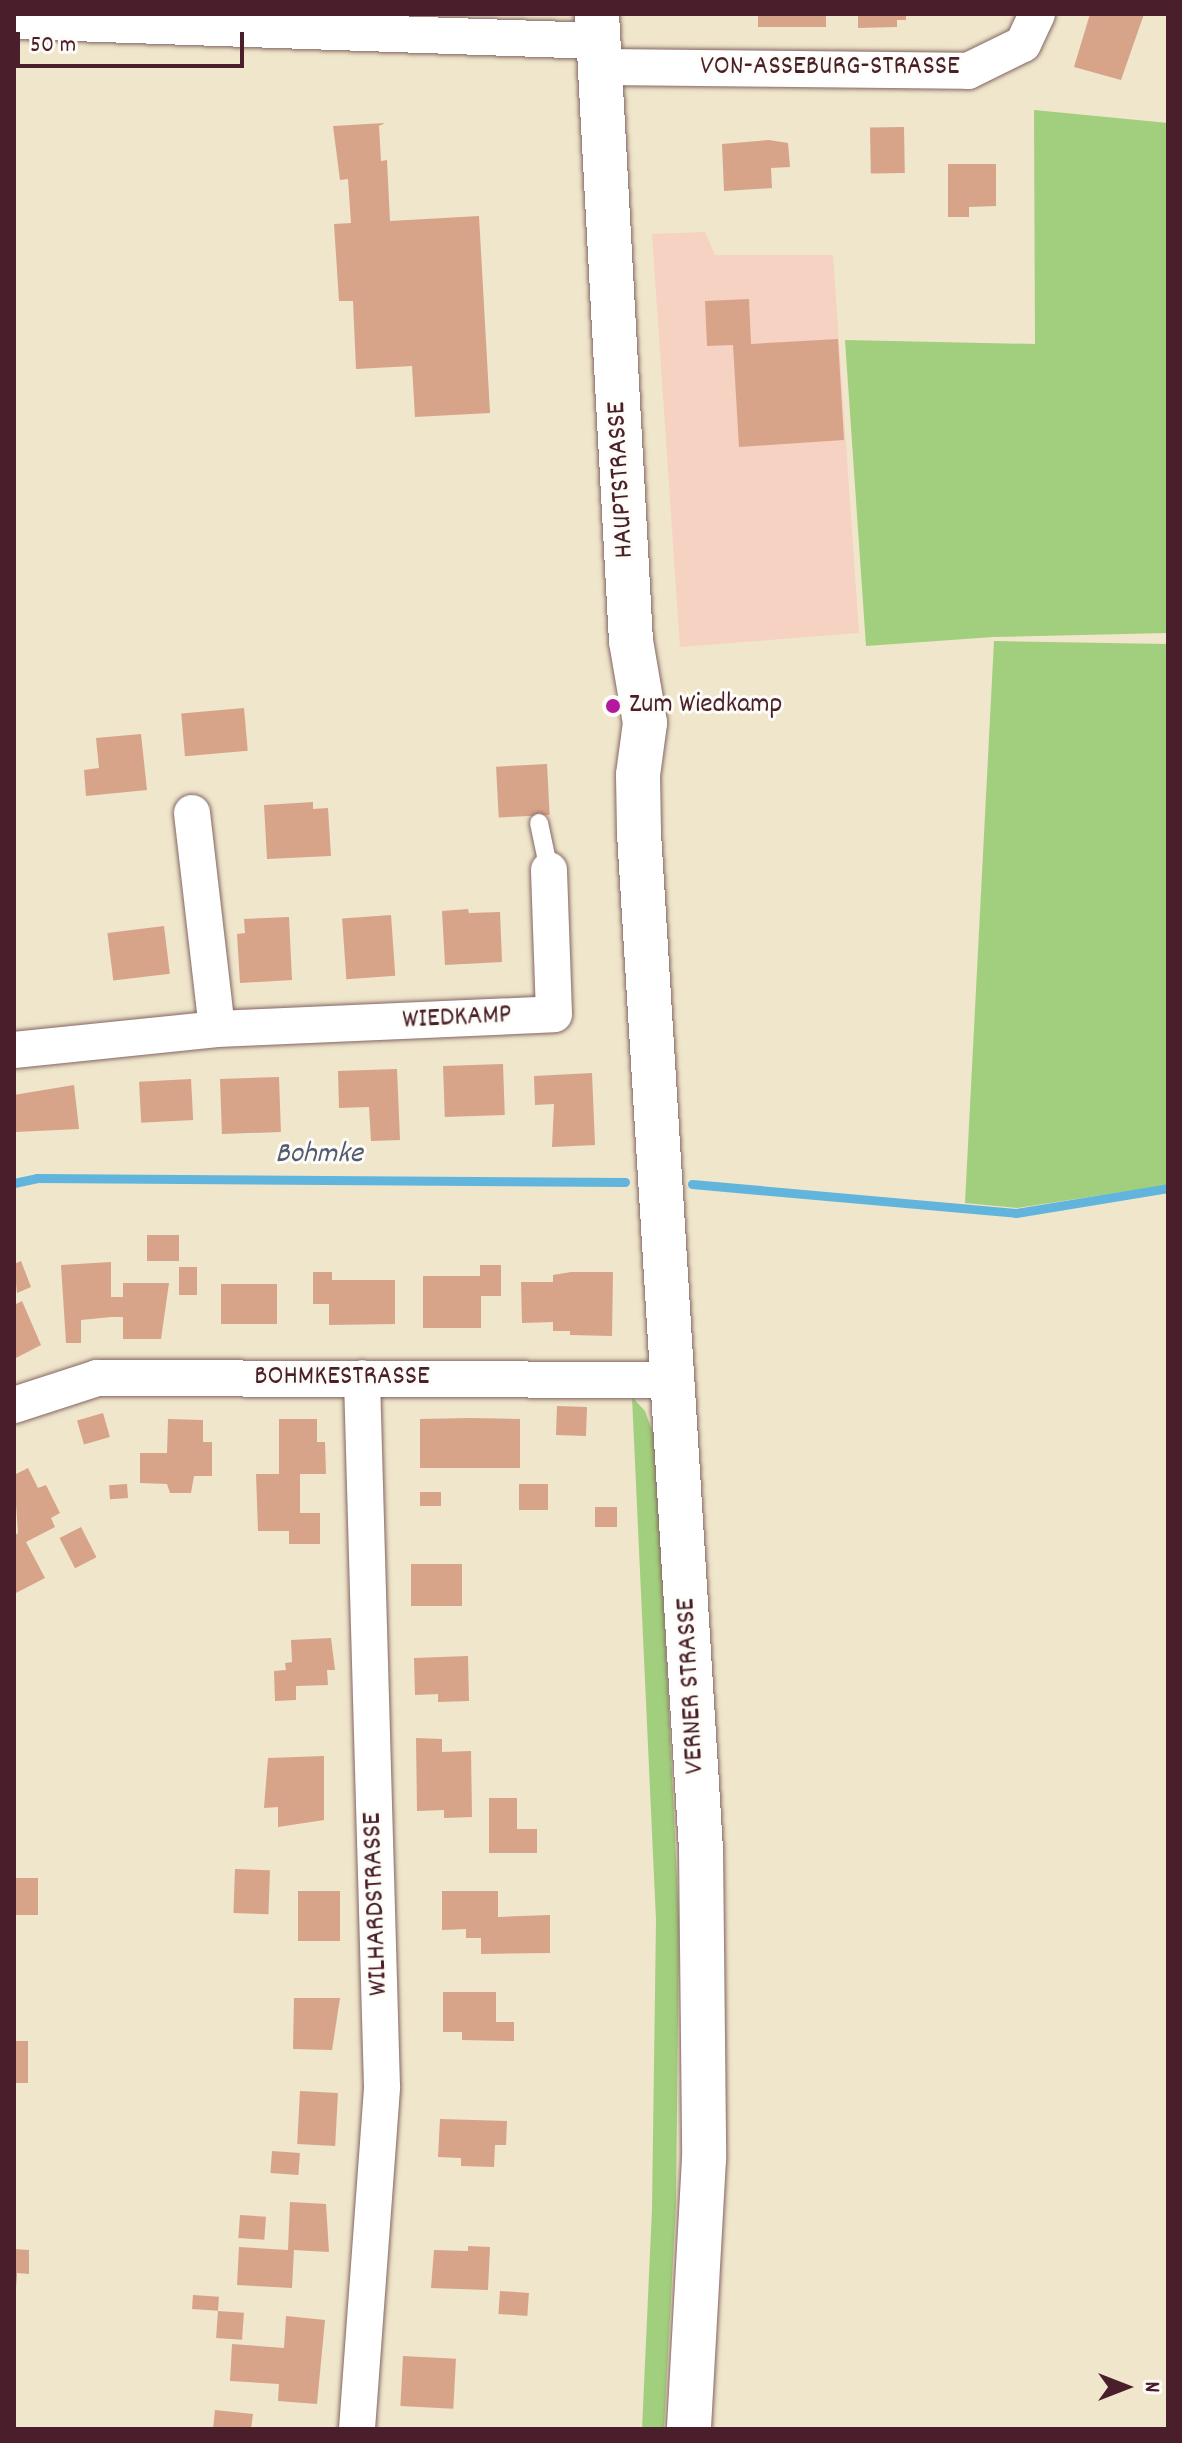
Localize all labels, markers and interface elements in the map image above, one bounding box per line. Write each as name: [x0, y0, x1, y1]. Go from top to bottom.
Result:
scale bar: [20, 16, 248, 66]
text: 50 m: [30, 29, 76, 63]
street label: VON-ASSEBURG-STRASSE: [700, 51, 960, 85]
street label: HAUPTSTRASSE: [601, 401, 643, 559]
place label: Zum Wiedkamp: [629, 689, 782, 723]
marker: Zum Wiedkamp: [604, 697, 622, 715]
street label: WIEDKAMP: [402, 999, 512, 1039]
water label: Bohmke: [275, 1138, 363, 1174]
street label: BOHMKESTRASSE: [254, 1361, 430, 1395]
street label: VERNER STRASSE: [671, 1597, 713, 1775]
street label: WILHARDSTRASSE: [357, 1812, 397, 1996]
north arrow: [1086, 2347, 1166, 2427]
text: N: [1135, 2382, 1166, 2392]

